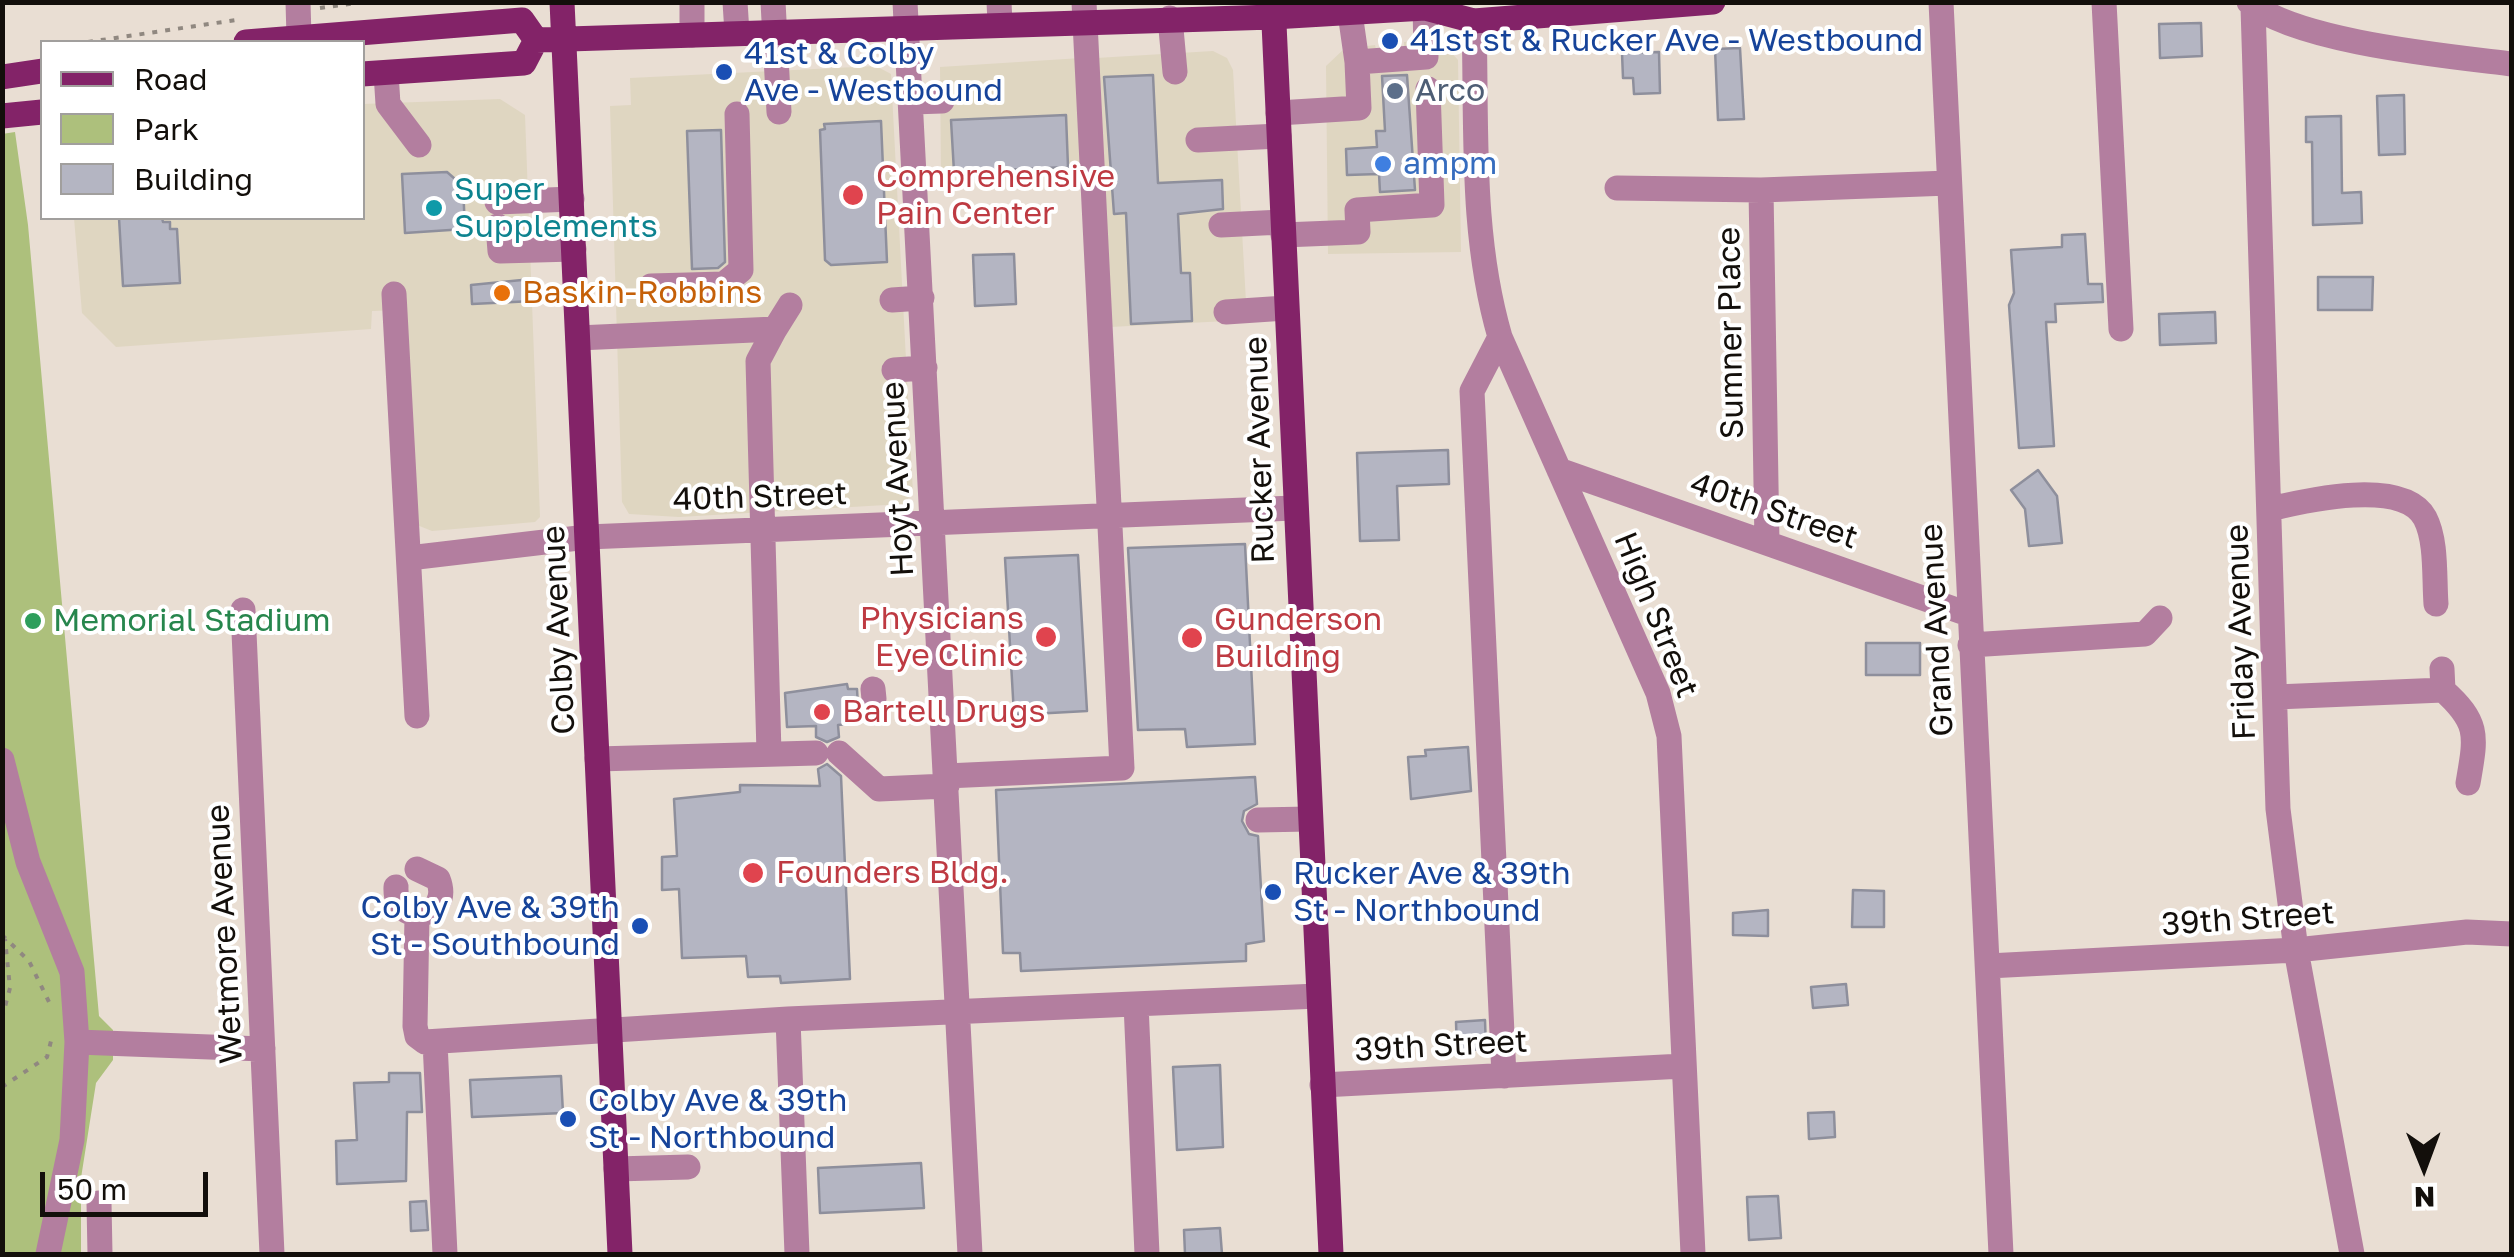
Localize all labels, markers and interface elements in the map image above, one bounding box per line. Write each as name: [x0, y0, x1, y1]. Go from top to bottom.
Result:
place label: 41st st & Rucker Ave - Westbound: [1410, 22, 1923, 60]
marker: 41st st & Rucker Ave - Westbound: [1379, 30, 1401, 52]
place label: 41st & Colby Ave - Westbound: [744, 35, 1003, 110]
legend: [40, 40, 365, 220]
text: Road: [134, 61, 208, 97]
marker: 41st & Colby Ave - Westbound: [713, 61, 735, 83]
place label: Arco: [1415, 72, 1485, 110]
marker: Arco: [1384, 80, 1406, 102]
text: Park: [134, 111, 199, 147]
place label: ampm: [1403, 145, 1497, 183]
marker: ampm: [1372, 153, 1394, 175]
place label: Comprehensive Pain Center: [876, 158, 1115, 233]
text: Building: [134, 161, 253, 197]
place label: Super Supplements: [454, 171, 658, 246]
marker: Comprehensive Pain Center: [840, 182, 866, 208]
marker: Super Supplements: [423, 197, 445, 219]
street label: Sumner Place: [1710, 227, 1752, 439]
place label: Baskin-Robbins: [522, 274, 762, 312]
marker: Baskin-Robbins: [491, 282, 513, 304]
street label: Rucker Avenue: [1237, 336, 1283, 564]
street label: Hoyt Avenue: [874, 380, 922, 578]
street label: 40th Street: [1685, 464, 1863, 558]
street label: 40th Street: [672, 475, 848, 519]
street label: Grand Avenue: [1912, 523, 1962, 737]
street label: Friday Avenue: [2218, 523, 2264, 741]
street label: Colby Avenue: [534, 525, 584, 735]
street label: High Street: [1605, 527, 1707, 703]
place label: Physicians Eye Clinic: [860, 600, 1024, 675]
place label: Gunderson Building: [1214, 601, 1382, 676]
place label: Memorial Stadium: [53, 602, 331, 640]
marker: Memorial Stadium: [22, 610, 44, 632]
marker: Physicians Eye Clinic: [1033, 624, 1059, 650]
marker: Gunderson Building: [1179, 625, 1205, 651]
place label: Bartell Drugs: [842, 693, 1045, 731]
marker: Bartell Drugs: [811, 701, 833, 723]
street label: Wetmore Avenue: [199, 803, 251, 1065]
place label: Founders Bldg.: [776, 854, 1009, 892]
place label: Rucker Ave & 39th St - Northbound: [1293, 855, 1571, 930]
marker: Founders Bldg.: [740, 860, 766, 886]
marker: Rucker Ave & 39th St - Northbound: [1262, 881, 1284, 903]
place label: Colby Ave & 39th St - Southbound: [360, 889, 620, 964]
street label: 39th Street: [2160, 894, 2336, 944]
marker: Colby Ave & 39th St - Southbound: [629, 915, 651, 937]
street label: 39th Street: [1353, 1022, 1529, 1070]
place label: Colby Ave & 39th St - Northbound: [588, 1082, 848, 1157]
marker: Colby Ave & 39th St - Northbound: [557, 1108, 579, 1130]
north arrow: [2374, 1117, 2474, 1217]
scale bar: [45, 1152, 212, 1214]
text: 50 m: [57, 1171, 127, 1207]
text: N: [2414, 1181, 2435, 1214]

